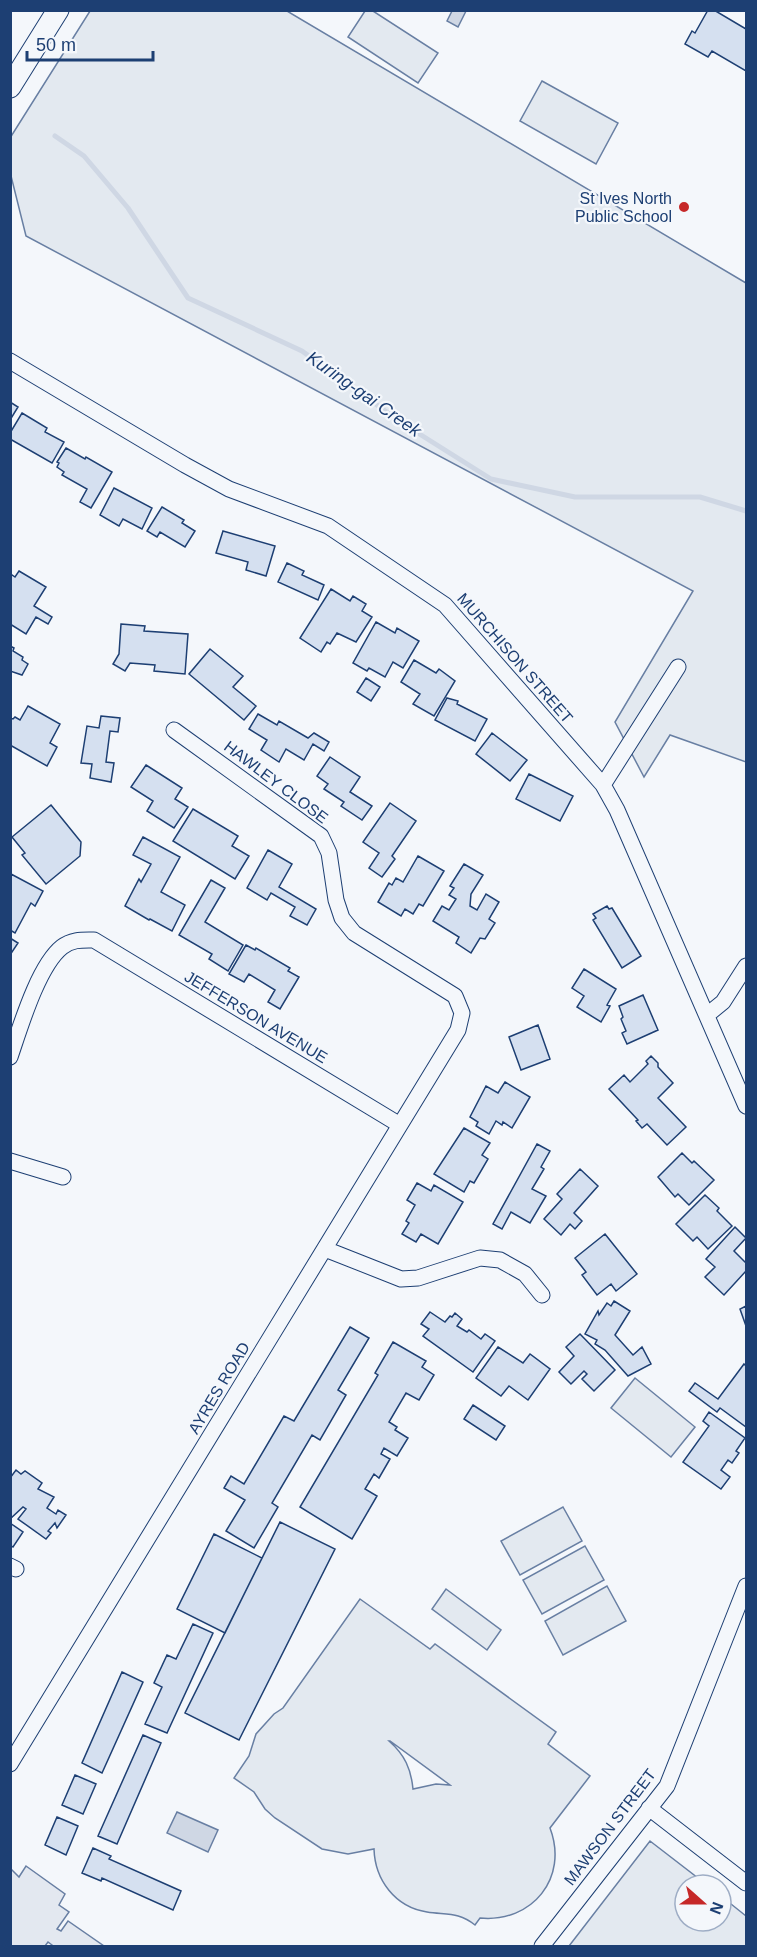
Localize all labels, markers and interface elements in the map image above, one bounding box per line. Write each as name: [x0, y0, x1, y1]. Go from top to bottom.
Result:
scale bar: [27, 24, 153, 62]
text: 50 m: [36, 35, 76, 55]
place label: St Ives North Public School: [575, 190, 672, 225]
marker: St Ives North Public School: [677, 200, 691, 214]
water label: Kuring-gai Creek: [303, 347, 426, 441]
street label: MURCHISON STREET: [454, 590, 576, 726]
street label: HAWLEY CLOSE: [221, 737, 331, 827]
street label: JEFFERSON AVENUE: [182, 968, 330, 1066]
street label: AYRES ROAD: [185, 1339, 253, 1437]
street label: MAWSON STREET: [561, 1766, 659, 1888]
north arrow: [673, 1873, 733, 1933]
text: N: [707, 1900, 727, 1917]

